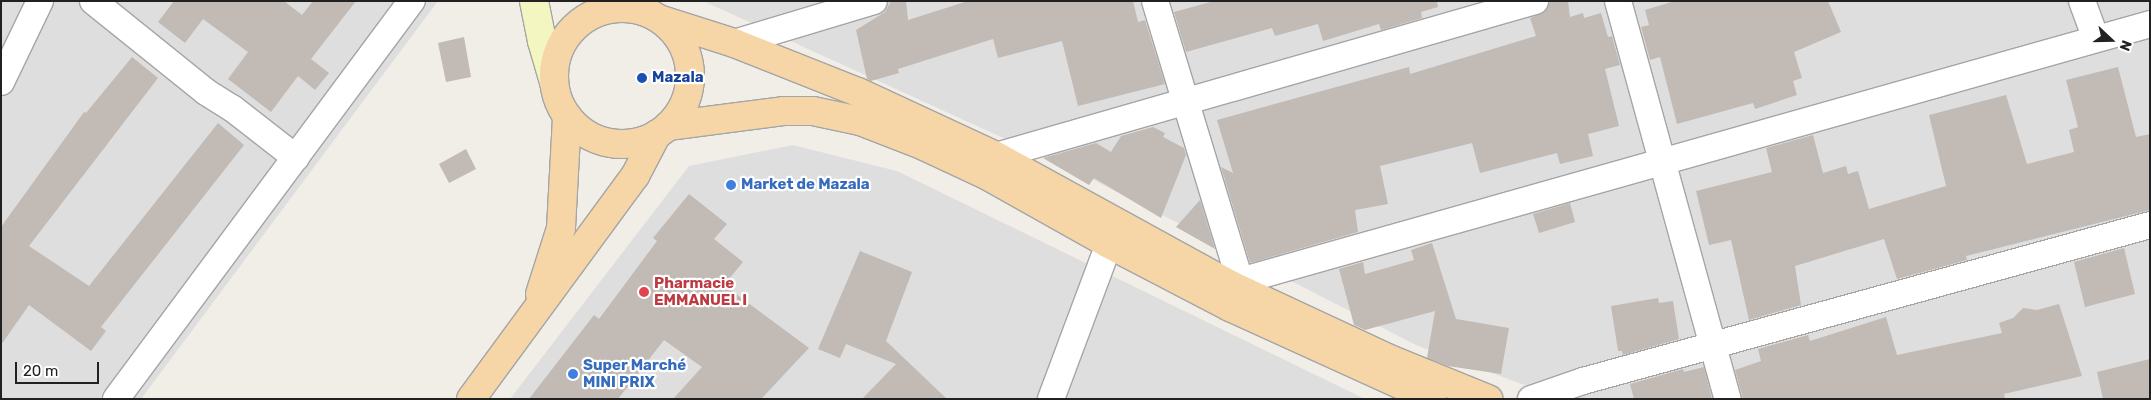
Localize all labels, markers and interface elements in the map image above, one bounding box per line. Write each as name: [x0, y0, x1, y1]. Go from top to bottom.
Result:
north arrow: [2086, 15, 2136, 65]
text: N: [2116, 38, 2135, 53]
place label: Mazala: [652, 69, 704, 87]
marker: Mazala: [636, 72, 648, 84]
place label: Market de Mazala: [741, 176, 870, 194]
marker: Market de Mazala: [725, 179, 737, 191]
place label: Pharmacie EMMANUEL I: [654, 274, 747, 309]
marker: Pharmacie EMMANUEL I: [638, 286, 650, 298]
scale bar: [18, 352, 101, 384]
place label: Super Marché MINI PRIX: [583, 356, 686, 391]
text: 20 m: [23, 362, 58, 380]
marker: Super Marché MINI PRIX: [567, 368, 579, 380]

